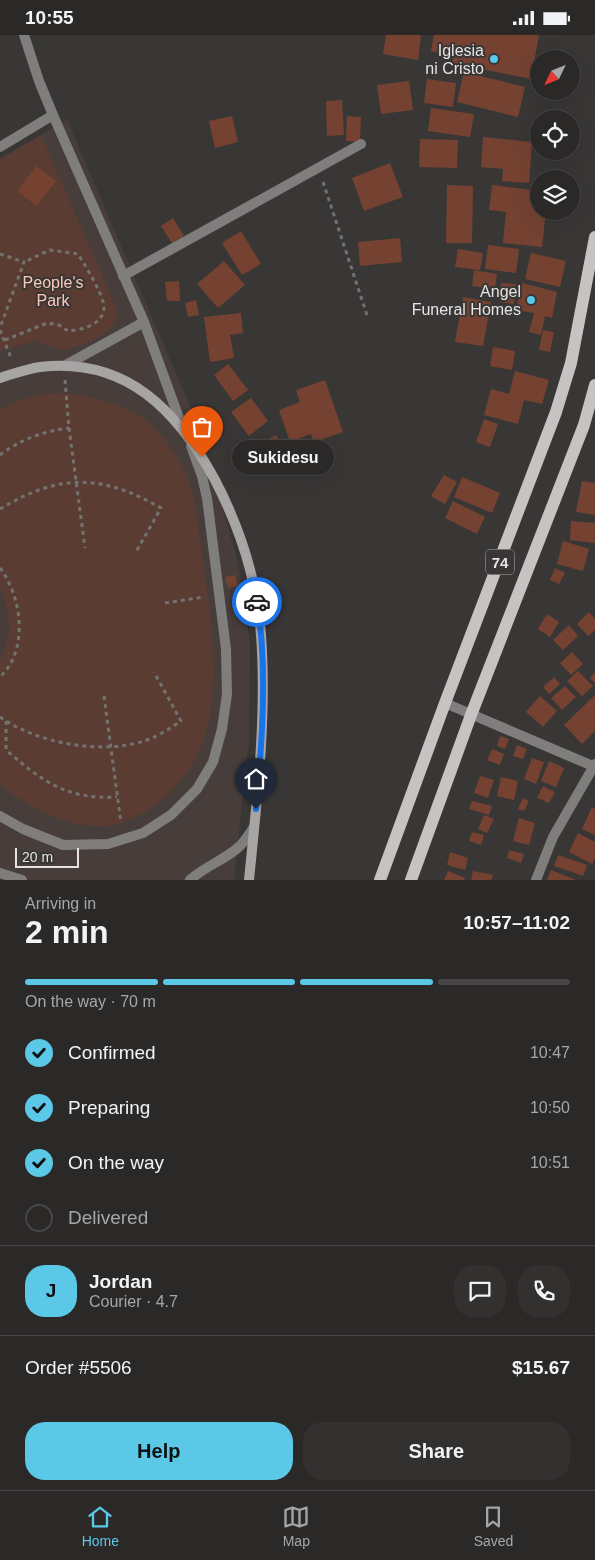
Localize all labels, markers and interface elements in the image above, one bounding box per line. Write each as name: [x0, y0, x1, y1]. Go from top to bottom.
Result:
text: 10:55: [25, 7, 74, 28]
place label: Iglesia ni Cristo: [425, 42, 484, 77]
north arrow: [530, 50, 580, 100]
map controls: [530, 50, 580, 220]
marker: Iglesia ni Cristo: [488, 53, 500, 65]
button: locate: [530, 110, 580, 160]
button: layers: [530, 170, 580, 220]
park label: People's Park: [23, 274, 83, 309]
place label: Angel Funeral Homes: [412, 283, 521, 318]
marker: Angel Funeral Homes: [525, 294, 537, 306]
pin: [181, 406, 223, 457]
icon: bag: [188, 413, 216, 441]
callout: Sukidesu: [232, 439, 334, 475]
text: Sukidesu: [247, 449, 319, 466]
road number: 74: [486, 549, 514, 575]
courier: [232, 577, 282, 627]
icon: car: [243, 588, 271, 616]
pin: [235, 758, 277, 809]
icon: home: [242, 765, 270, 793]
scale bar: [15, 845, 79, 868]
text: 20 m: [22, 849, 53, 865]
text: Arriving in: [25, 895, 96, 912]
text: 10:57–11:02: [463, 912, 570, 933]
text: 2 min: [25, 914, 109, 950]
text: On the way · 70 m: [25, 993, 156, 1010]
icon: check: [25, 1039, 53, 1067]
text: Confirmed: [68, 1042, 156, 1063]
text: 10:47: [530, 1044, 570, 1061]
icon: check: [25, 1094, 53, 1122]
text: Preparing: [68, 1097, 150, 1118]
text: 10:50: [530, 1099, 570, 1116]
icon: check: [25, 1149, 53, 1177]
text: On the way: [68, 1152, 164, 1173]
text: 10:51: [530, 1154, 570, 1171]
text: Delivered: [68, 1207, 148, 1228]
button: chat: [454, 1265, 506, 1317]
button: phone: [518, 1265, 570, 1317]
text: Jordan: [89, 1271, 152, 1292]
text: J: [46, 1280, 56, 1301]
text: Courier · 4.7: [89, 1293, 178, 1310]
text: Order #5506: [25, 1357, 132, 1378]
text: $15.67: [512, 1357, 570, 1378]
button: Help: [25, 1422, 293, 1480]
button: Share: [303, 1422, 570, 1480]
tab: Home: [82, 1503, 119, 1549]
tab: Map: [282, 1503, 310, 1549]
tab: Saved: [474, 1503, 513, 1549]

